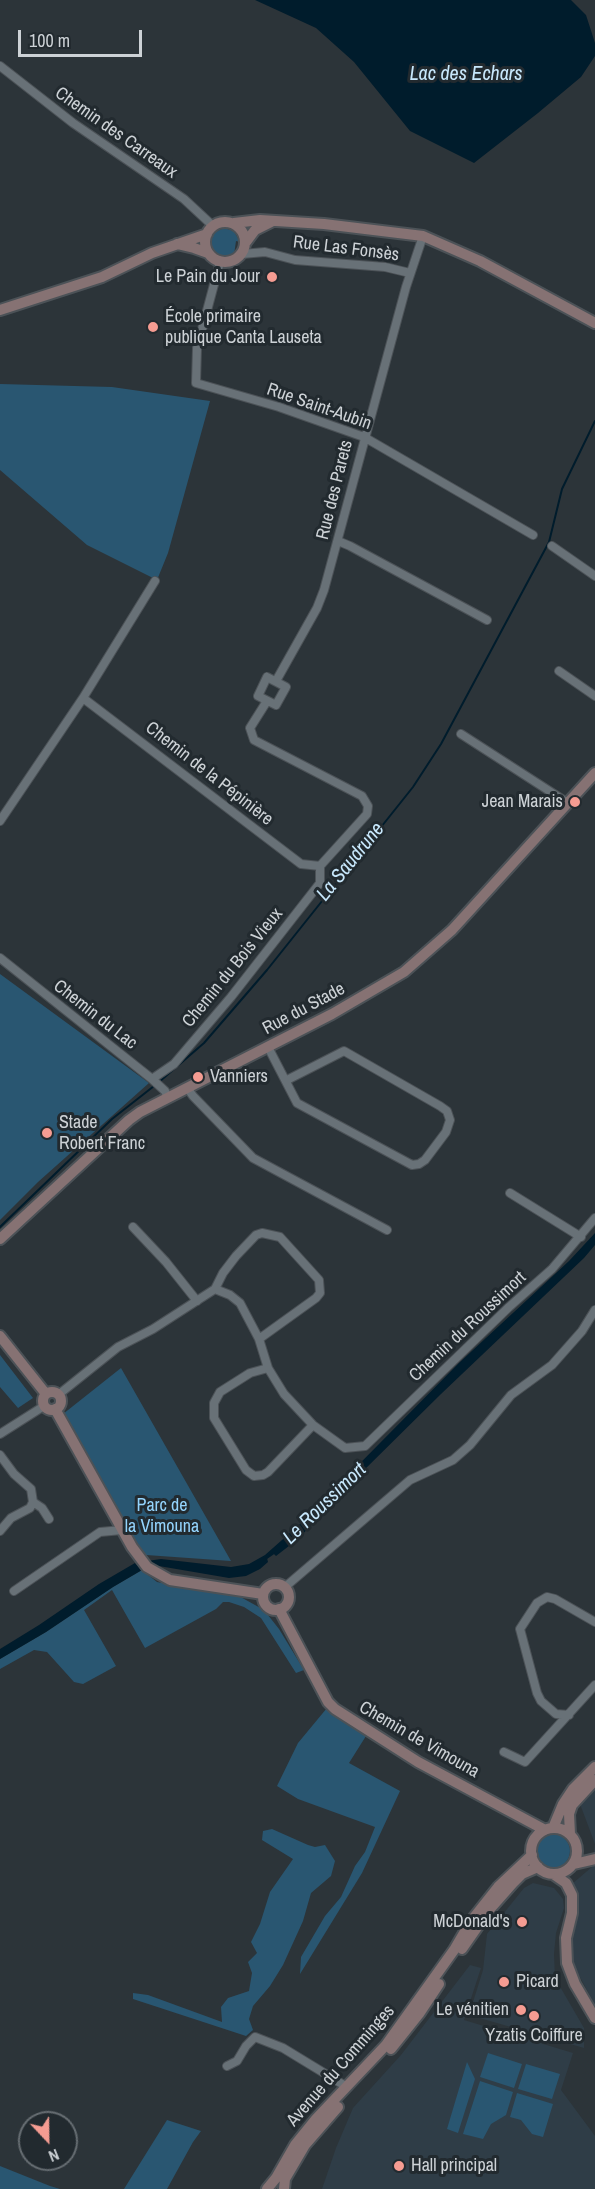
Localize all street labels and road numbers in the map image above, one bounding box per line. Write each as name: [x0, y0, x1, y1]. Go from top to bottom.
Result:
street label: Chemin des Carreaux: [51, 83, 181, 183]
street label: Rue Las Fonsès: [292, 232, 400, 266]
street label: Rue Saint-Aubin: [264, 379, 374, 435]
street label: Rue des Parets: [312, 438, 358, 542]
street label: Chemin de la Pépinière: [141, 717, 277, 831]
street label: Chemin du Bois Vieux: [178, 904, 288, 1032]
street label: Chemin du Lac: [49, 976, 141, 1054]
street label: Rue du Stade: [259, 978, 349, 1040]
street label: Chemin du Roussimort: [405, 1267, 531, 1387]
street label: Chemin de Vimouna: [355, 1697, 483, 1783]
street label: Avenue du Comminges: [282, 2001, 400, 2131]

